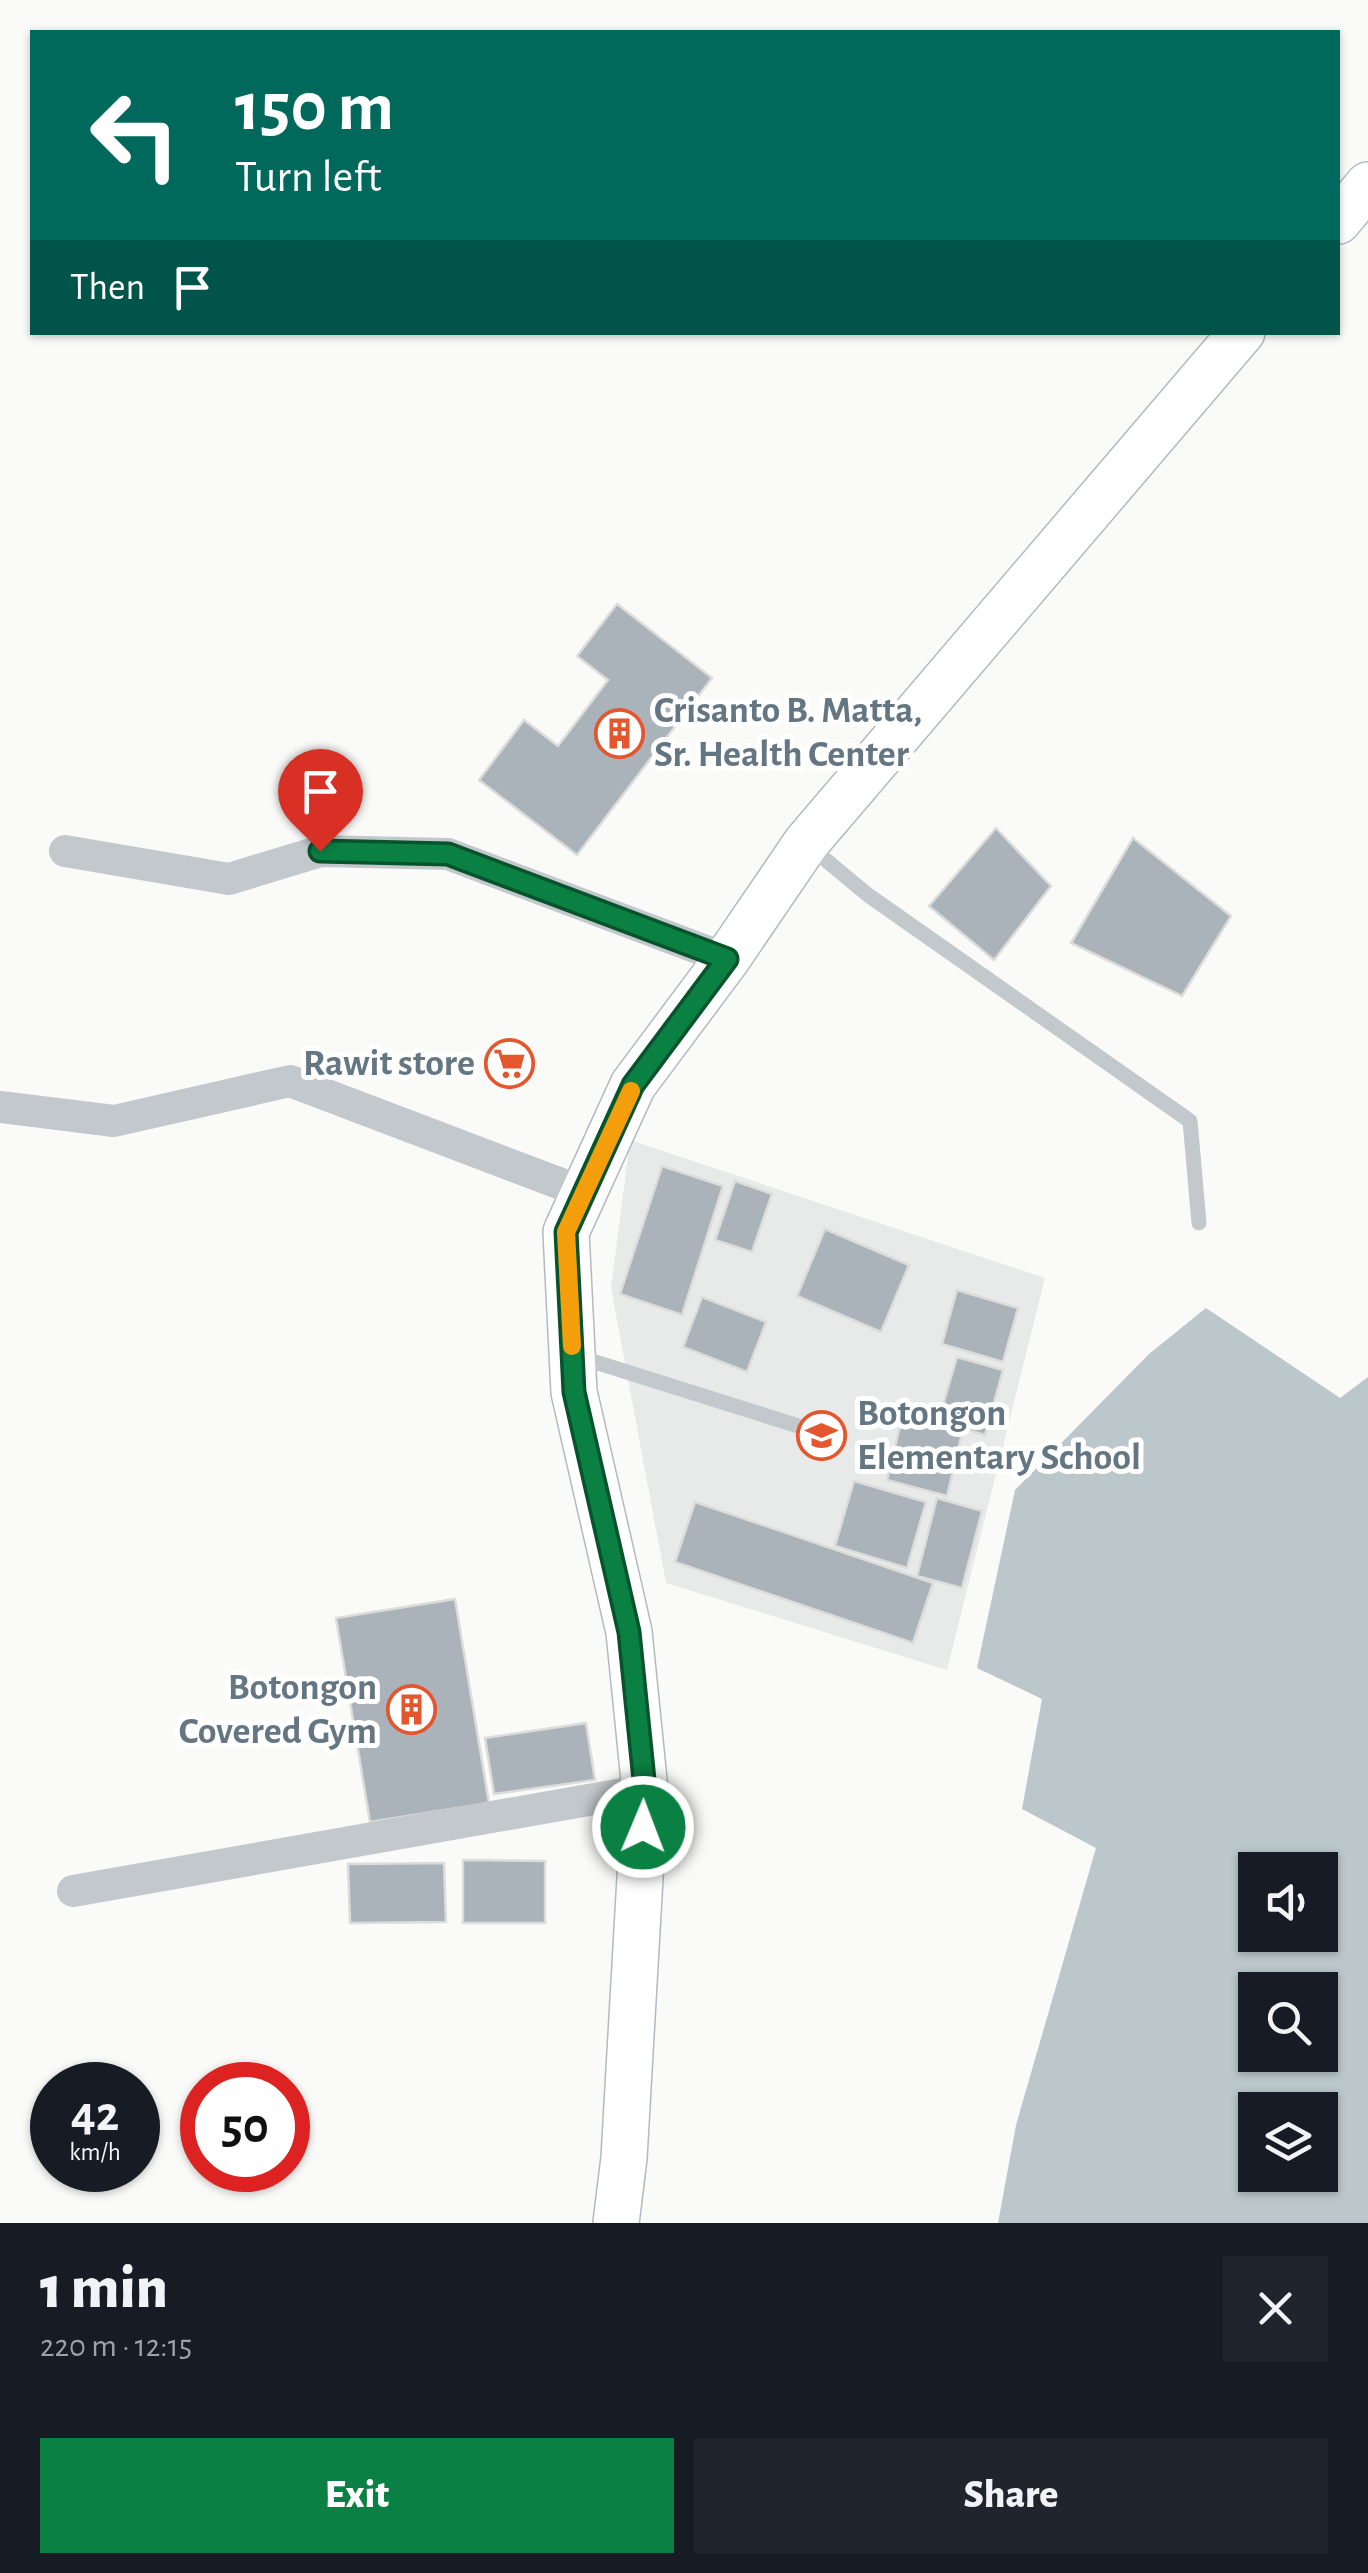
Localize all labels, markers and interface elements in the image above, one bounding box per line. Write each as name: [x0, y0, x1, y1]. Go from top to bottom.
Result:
icon: left: [70, 70, 200, 200]
text: 150 m: [235, 73, 394, 143]
text: Turn left: [235, 155, 382, 200]
icon: arrive: [165, 260, 220, 315]
text: Then: [70, 269, 145, 307]
place label: Crisanto B. Matta, Sr. Health Center: [654, 692, 922, 774]
building icon: Crisanto B. Matta, Sr. Health Center: [593, 707, 645, 759]
pin: [278, 749, 363, 852]
icon: arrive: [293, 764, 348, 819]
supermarket icon: Rawit store: [484, 1038, 536, 1090]
place label: Rawit store: [303, 1045, 475, 1083]
place label: Botongon Elementary School: [857, 1395, 1141, 1477]
school or university icon: Botongon Elementary School: [796, 1410, 848, 1462]
place label: Botongon Covered Gym: [179, 1669, 377, 1751]
building icon: Botongon Covered Gym: [386, 1684, 438, 1736]
position arrow: [591, 1775, 695, 1879]
map controls: [1238, 1852, 1338, 2192]
button: sound: [1238, 1852, 1338, 1952]
button: search: [1238, 1972, 1338, 2072]
speed limit sign: 50: [180, 2062, 310, 2192]
text: 42: [71, 2090, 119, 2140]
button: layers: [1238, 2092, 1338, 2192]
text: km/h: [69, 2140, 121, 2165]
button: close: [1223, 2256, 1328, 2361]
text: 1 min: [40, 2259, 168, 2319]
text: 220 m · 12:15: [40, 2330, 192, 2362]
button: Exit: [40, 2438, 674, 2553]
button: Share: [694, 2438, 1328, 2553]

